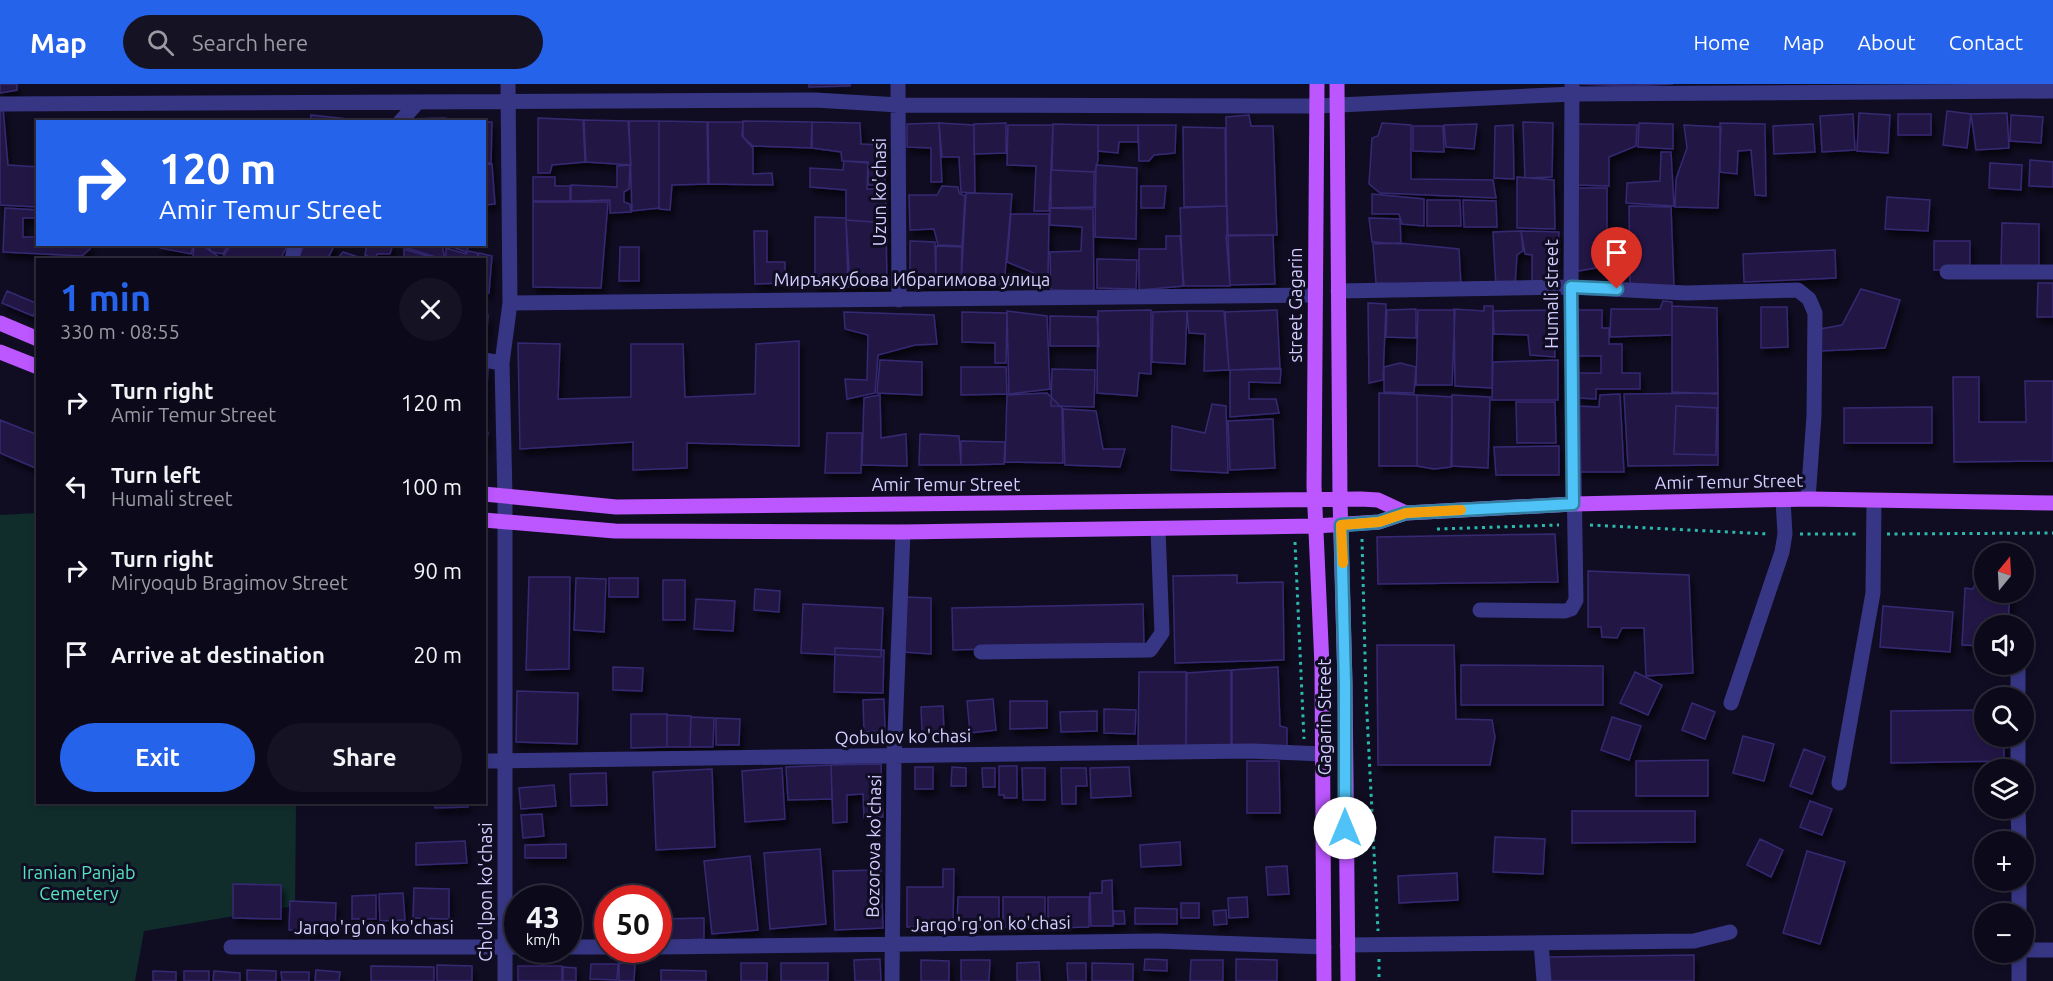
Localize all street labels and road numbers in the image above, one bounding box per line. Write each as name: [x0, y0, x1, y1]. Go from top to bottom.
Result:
street label: Uzun ko'chasi: [869, 138, 889, 246]
street label: Humali street: [1541, 239, 1561, 349]
street label: street Gagarin: [1285, 247, 1305, 363]
street label: Миръякубова Ибрагимова улица: [774, 269, 1050, 289]
street label: Amir Temur Street: [1654, 470, 1803, 492]
street label: Amir Temur Street: [872, 474, 1020, 494]
street label: Gagarin Street: [1314, 659, 1334, 775]
street label: Qobulov ko'chasi: [834, 725, 972, 748]
street label: Bozorova ko'chasi: [862, 774, 884, 918]
street label: Cho'lpon ko'chasi: [475, 822, 495, 962]
street label: Jarqo'rg'on ko'chasi: [911, 912, 1071, 934]
street label: Jarqo'rg'on ko'chasi: [294, 917, 454, 937]

